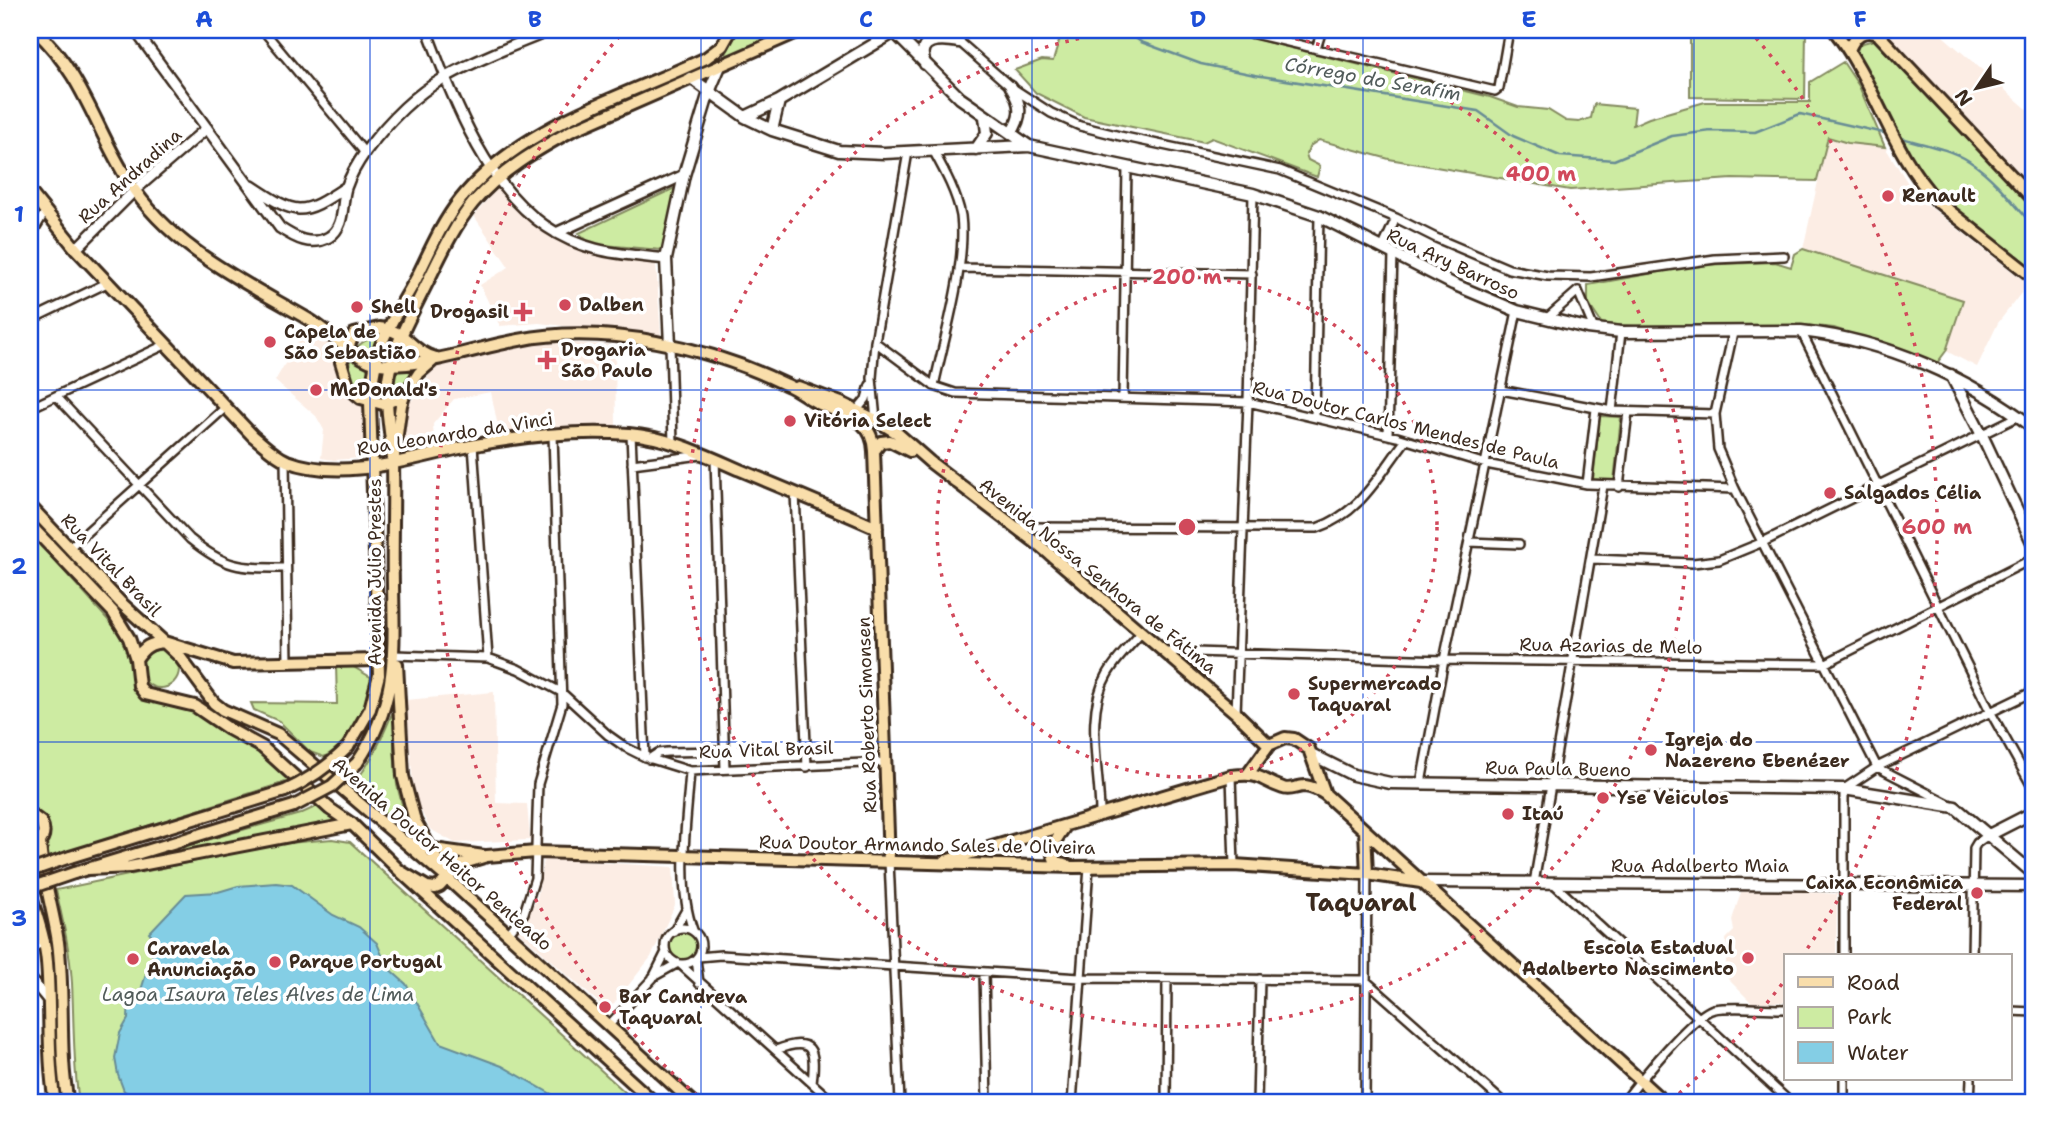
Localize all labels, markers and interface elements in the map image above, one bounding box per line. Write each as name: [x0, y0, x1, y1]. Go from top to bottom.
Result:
text: A: [195, 4, 213, 34]
text: B: [528, 4, 542, 34]
text: C: [859, 4, 873, 34]
text: D: [1190, 4, 1206, 34]
text: E: [1521, 4, 1537, 34]
text: F: [1853, 4, 1867, 34]
water label: Córrego do Serafim: [1283, 51, 1463, 107]
north arrow: [1941, 52, 2011, 122]
text: N: [1949, 84, 1978, 111]
street label: Rua Andradina: [73, 123, 187, 229]
text: 400 m: [1506, 160, 1576, 188]
place label: Renault: [1902, 184, 1976, 208]
marker: Renault: [1880, 188, 1896, 204]
text: 1: [14, 199, 24, 229]
street label: Rua Ary Barroso: [1383, 223, 1523, 305]
text: 200 m: [1152, 263, 1222, 291]
place label: Dalben: [579, 293, 644, 317]
place label: Shell: [371, 295, 416, 319]
marker: Dalben: [557, 297, 573, 313]
marker: Shell: [349, 299, 365, 315]
place label: Drogasil: [430, 300, 509, 324]
marker: Drogasil: [515, 304, 531, 320]
place label: Capela de São Sebastião: [284, 320, 416, 365]
marker: Capela de São Sebastião: [262, 334, 278, 350]
place label: Drogaria São Paulo: [561, 338, 653, 383]
marker: Drogaria São Paulo: [539, 352, 555, 368]
street label: Rua Doutor Carlos Mendes de Paula: [1250, 375, 1562, 475]
place label: McDonald's: [330, 378, 437, 402]
marker: McDonald's: [308, 382, 324, 398]
street label: Rua Leonardo da Vinci: [355, 407, 555, 461]
place label: Vitória Select: [804, 409, 932, 433]
marker: Vitória Select: [782, 413, 798, 429]
street label: Avenida Nossa Senhora de Fátima: [974, 473, 1222, 679]
street label: Avenida Júlio Prestes: [363, 478, 387, 666]
place label: Salgados Célia: [1844, 481, 1982, 505]
marker: Salgados Célia: [1822, 485, 1838, 501]
street label: Rua Vital Brasil: [56, 508, 167, 622]
text: 600 m: [1902, 513, 1972, 541]
centre of rings: [1175, 515, 1199, 539]
text: 2: [11, 551, 27, 581]
street label: Rua Roberto Simonsen: [852, 616, 882, 814]
street label: Rua Azarias de Melo: [1519, 632, 1703, 660]
place label: Supermercado Taquaral: [1308, 672, 1442, 717]
marker: Supermercado Taquaral: [1286, 686, 1302, 702]
place label: Igreja do Nazereno Ebenézer: [1665, 728, 1850, 773]
street label: Rua Vital Brasil: [698, 736, 834, 764]
marker: Igreja do Nazereno Ebenézer: [1643, 742, 1659, 758]
street label: Avenida Doutor Heitor Penteado: [327, 752, 557, 956]
street label: Rua Paula Bueno: [1485, 756, 1631, 782]
place label: Yse Veiculos: [1617, 786, 1729, 810]
marker: Yse Veiculos: [1595, 790, 1611, 806]
place label: Itaú: [1522, 802, 1564, 826]
marker: Itaú: [1500, 806, 1516, 822]
street label: Rua Doutor Armando Sales de Oliveira: [759, 830, 1095, 860]
street label: Rua Adalberto Maia: [1611, 854, 1789, 878]
place label: Caixa Econômica Federal: [1806, 871, 1964, 916]
marker: Caixa Econômica Federal: [1969, 885, 1985, 901]
district label: Taquaral: [1306, 887, 1417, 919]
text: 3: [11, 903, 27, 933]
place label: Escola Estadual Adalberto Nascimento: [1522, 936, 1734, 981]
place label: Caravela Anunciação: [147, 937, 256, 982]
place label: Parque Portugal: [289, 950, 442, 974]
marker: Escola Estadual Adalberto Nascimento: [1740, 950, 1756, 966]
marker: Caravela Anunciação: [125, 951, 141, 967]
marker: Parque Portugal: [267, 954, 283, 970]
legend: [1784, 954, 2011, 1080]
text: Road: [1847, 969, 1900, 997]
water label: Lagoa Isaura Teles Alves de Lima: [102, 982, 414, 1007]
place label: Bar Candreva Taquaral: [619, 985, 748, 1030]
marker: Bar Candreva Taquaral: [597, 999, 613, 1015]
text: Park: [1847, 1003, 1892, 1031]
text: Water: [1847, 1039, 1909, 1067]

